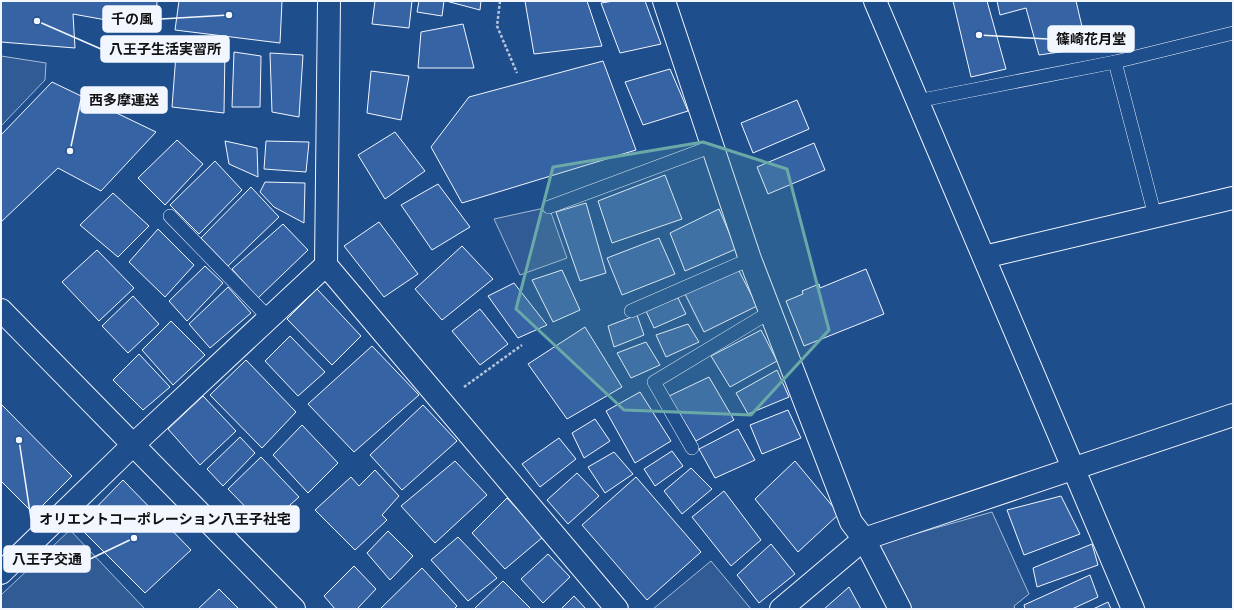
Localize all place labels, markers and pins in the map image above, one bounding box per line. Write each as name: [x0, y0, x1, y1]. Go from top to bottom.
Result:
callout: 千の風: [103, 6, 161, 32]
callout: 篠崎花月堂: [1048, 26, 1134, 52]
callout: 八王子生活実習所: [101, 36, 229, 62]
callout: 西多摩運送: [81, 87, 167, 113]
callout: オリエントコーポレーション八王子社宅: [31, 506, 299, 532]
callout: 八王子交通: [4, 546, 90, 572]

